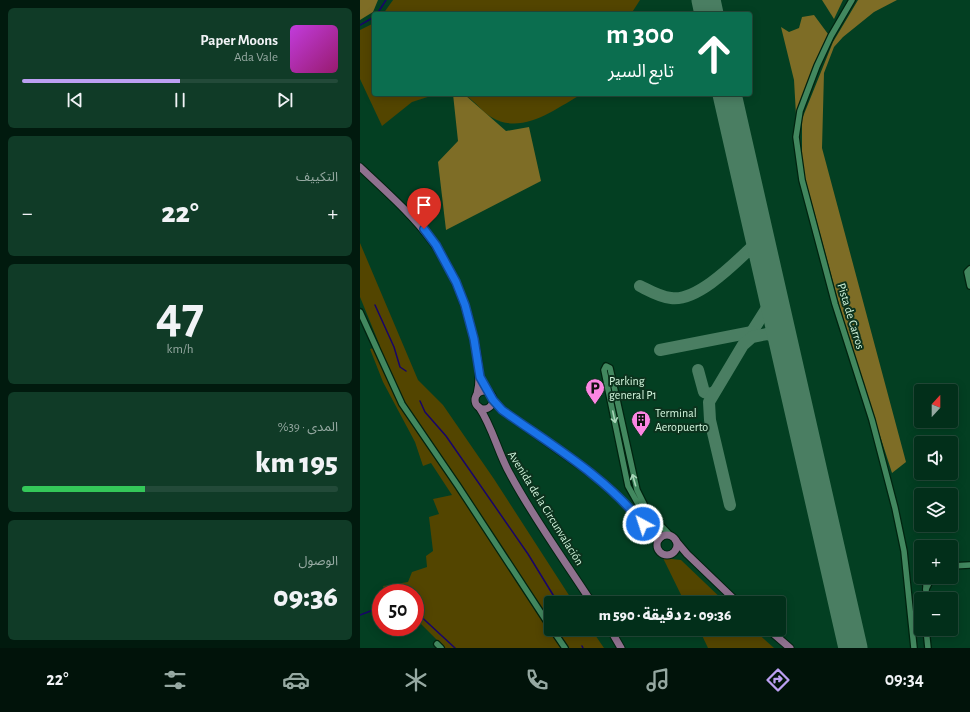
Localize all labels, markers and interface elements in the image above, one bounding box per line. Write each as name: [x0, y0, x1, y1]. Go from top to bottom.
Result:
text: 300 m: [606, 21, 674, 49]
icon: ahead: [688, 28, 740, 80]
text: Paper Moons: [200, 33, 278, 48]
text: Ada Vale: [234, 51, 278, 64]
text: تابع السير: [608, 63, 674, 81]
icon: previous: [64, 89, 86, 111]
icon: pause: [169, 89, 191, 111]
icon: next: [274, 89, 296, 111]
text: التكييف: [296, 171, 338, 184]
pin: [407, 188, 441, 229]
icon: arrive: [413, 194, 435, 216]
text: 22°: [161, 198, 199, 228]
text: −: [22, 202, 33, 224]
text: +: [327, 202, 338, 224]
street label: Pista de Carros: [835, 282, 867, 350]
text: 47: [156, 290, 204, 342]
text: km/h: [167, 343, 193, 356]
place label: Parking general P1: [609, 375, 657, 401]
parking icon: Parking general P1: [584, 377, 606, 405]
north arrow: [914, 384, 958, 428]
map controls: [914, 384, 958, 636]
place label: Terminal Aeropuerto: [655, 407, 708, 433]
building icon: Terminal Aeropuerto: [630, 409, 652, 437]
one-way arrow: [610, 410, 618, 423]
text: المدى · 39%: [278, 421, 338, 434]
button: sound: [914, 436, 958, 480]
text: 195 km: [255, 448, 338, 478]
street label: Avenida de la Circunvalación: [506, 449, 586, 567]
one-way arrow: [630, 474, 637, 487]
button: layers: [914, 488, 958, 532]
position arrow: [622, 503, 664, 545]
button: +: [914, 540, 958, 584]
text: الوصول: [298, 555, 338, 568]
text: 09:36: [273, 582, 338, 612]
speed limit sign: 50: [372, 584, 424, 636]
button: −: [914, 592, 958, 636]
text: 09:36 · 2 دقيقة · 590 m: [599, 608, 731, 623]
icon: filters: [161, 666, 189, 694]
icon: car: [282, 666, 310, 694]
icon: climate: [402, 666, 430, 694]
icon: phone: [523, 666, 551, 694]
icon: music: [644, 666, 672, 694]
icon: directions: [764, 666, 792, 694]
text: 22°: [46, 671, 69, 689]
text: 09:34: [885, 671, 924, 689]

